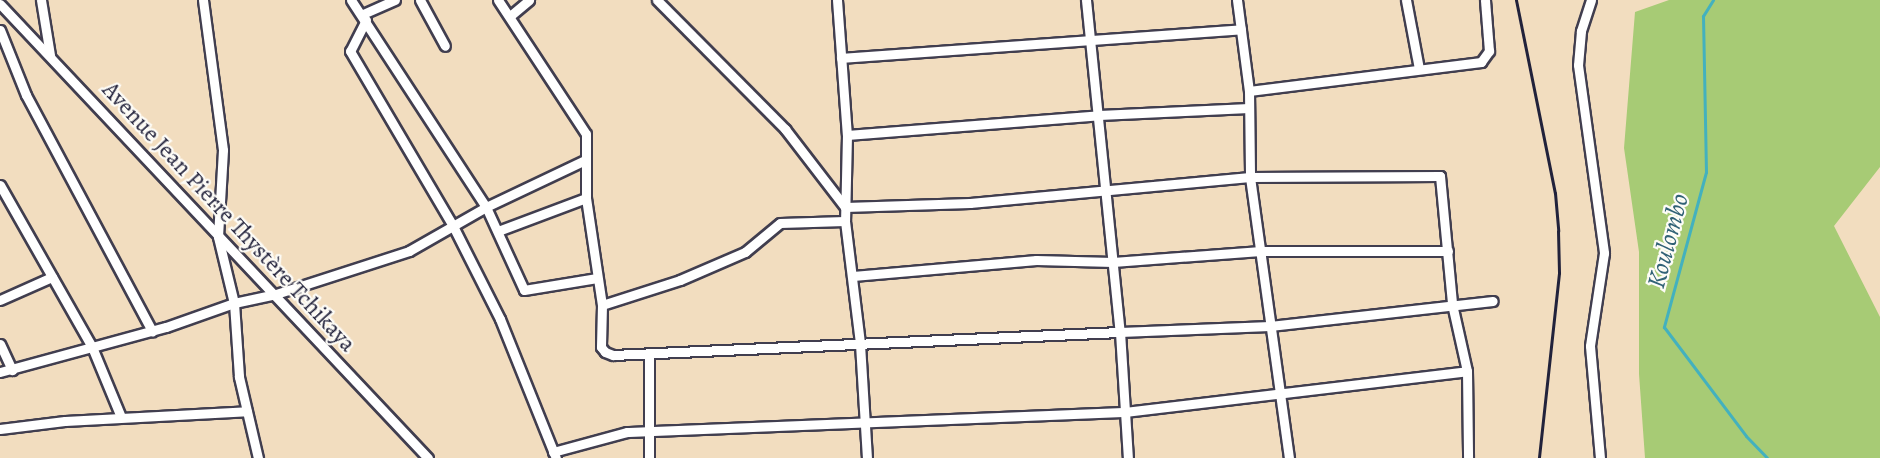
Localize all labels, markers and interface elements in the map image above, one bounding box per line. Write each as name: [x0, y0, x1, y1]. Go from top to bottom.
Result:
street label: Avenue Jean Pierre Thystère Tchikaya: [96, 76, 362, 358]
water label: Koulombo: [1640, 190, 1696, 292]

